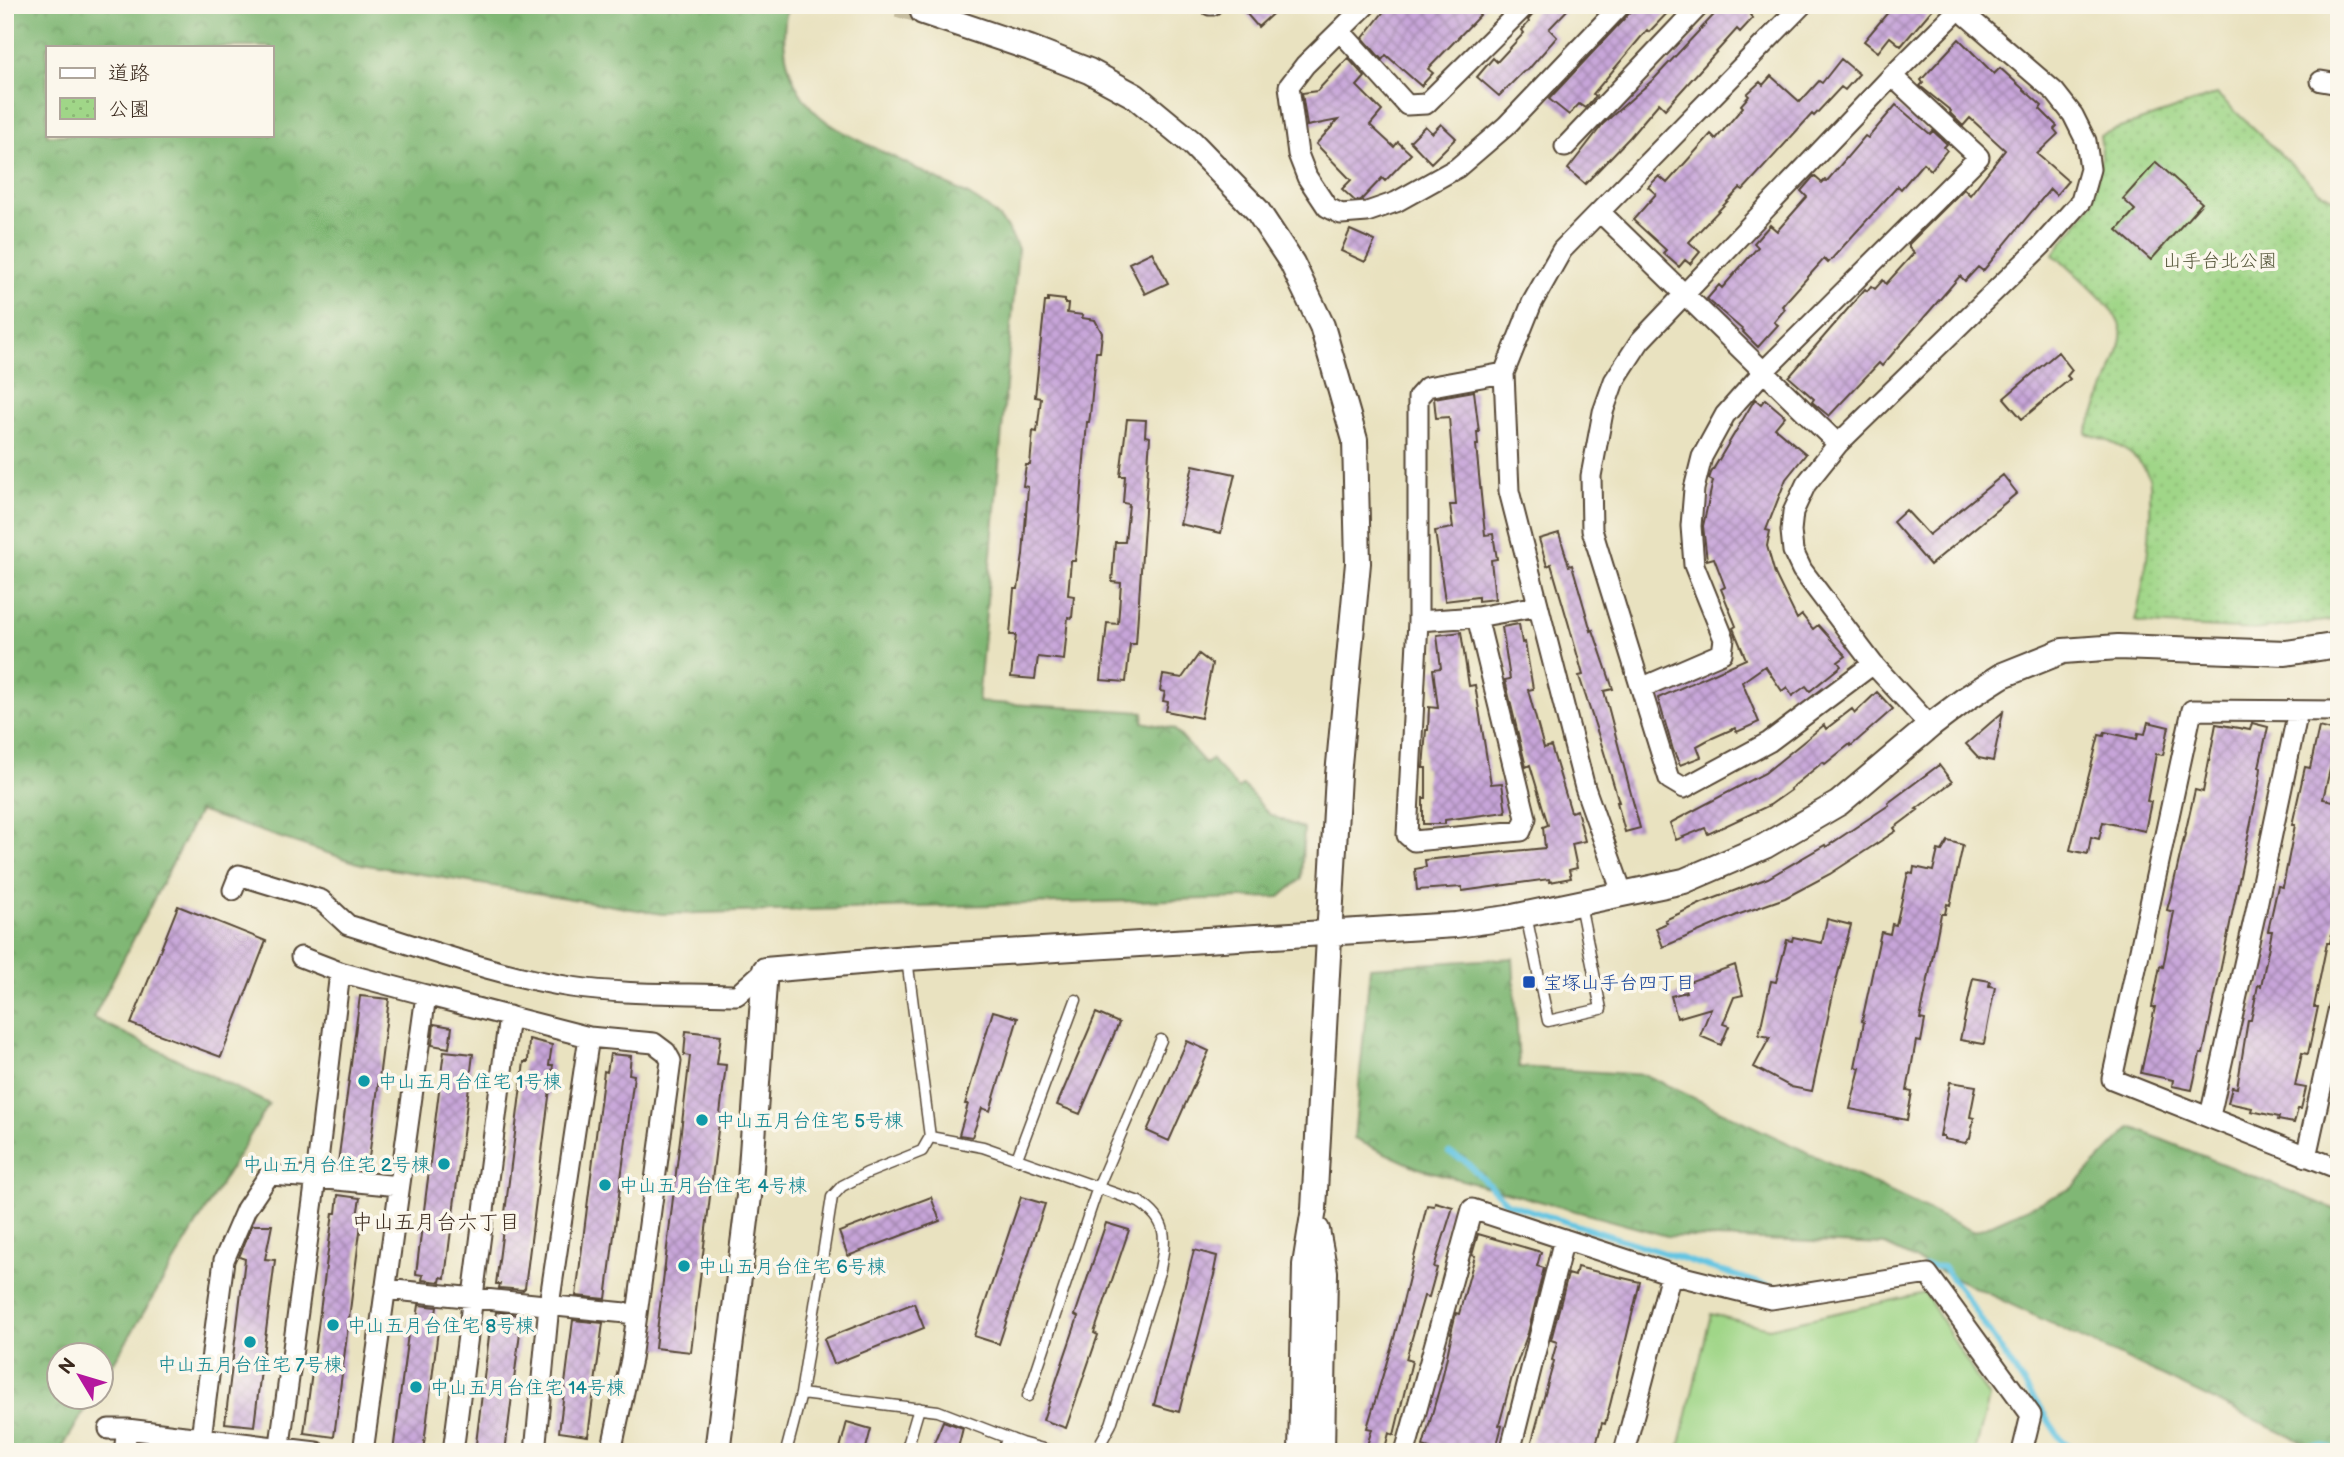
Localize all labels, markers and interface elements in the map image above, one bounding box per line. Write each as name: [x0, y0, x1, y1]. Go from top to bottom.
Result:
legend: [46, 46, 273, 136]
text: 道路: [108, 61, 150, 86]
text: 公園: [108, 97, 150, 122]
park label: 山手台北公園: [2163, 250, 2277, 273]
place label: 宝塚山手台四丁目: [1543, 972, 1695, 995]
marker: 宝塚山手台四丁目: [1521, 974, 1537, 990]
place label: 中山五月台住宅 1号棟: [378, 1071, 561, 1094]
marker: 中山五月台住宅 1号棟: [356, 1073, 372, 1089]
place label: 中山五月台住宅 5号棟: [716, 1110, 903, 1133]
marker: 中山五月台住宅 5号棟: [694, 1112, 710, 1128]
place label: 中山五月台住宅 2号棟: [243, 1154, 430, 1177]
marker: 中山五月台住宅 2号棟: [436, 1156, 452, 1172]
place label: 中山五月台住宅 4号棟: [619, 1175, 807, 1198]
marker: 中山五月台住宅 4号棟: [597, 1177, 613, 1193]
district label: 中山五月台六丁目: [352, 1210, 520, 1235]
place label: 中山五月台住宅 6号棟: [698, 1256, 886, 1279]
marker: 中山五月台住宅 6号棟: [676, 1258, 692, 1274]
place label: 中山五月台住宅 8号棟: [347, 1315, 534, 1338]
marker: 中山五月台住宅 8号棟: [325, 1317, 341, 1333]
marker: 中山五月台住宅 7号棟: [242, 1334, 258, 1350]
north arrow: [46, 1342, 116, 1412]
text: N: [54, 1354, 81, 1379]
place label: 中山五月台住宅 7号棟: [158, 1354, 342, 1377]
place label: 中山五月台住宅 14号棟: [430, 1377, 625, 1400]
marker: 中山五月台住宅 14号棟: [408, 1379, 424, 1395]

